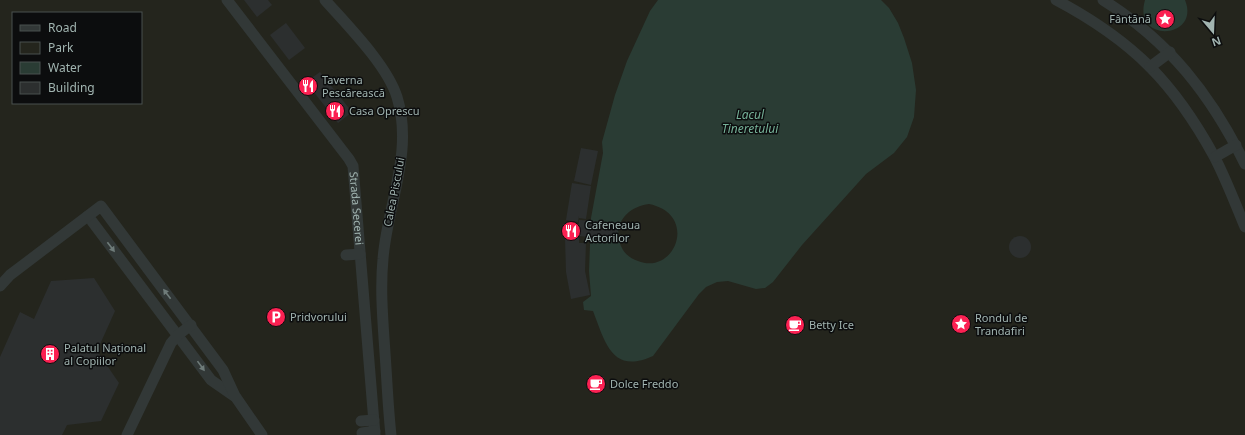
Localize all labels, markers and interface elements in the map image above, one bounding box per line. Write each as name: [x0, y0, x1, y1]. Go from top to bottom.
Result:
place icon: Fântănă: [1154, 8, 1176, 30]
place label: Fântănă: [1109, 11, 1151, 26]
legend: [12, 12, 142, 104]
north arrow: [1193, 12, 1233, 52]
text: Road: [48, 19, 77, 36]
text: N: [1210, 33, 1223, 50]
text: Park: [48, 39, 74, 56]
text: Water: [48, 59, 82, 76]
place label: Taverna Pescărească: [322, 72, 385, 100]
restaurant icon: Taverna Pescărească: [297, 75, 319, 97]
text: Building: [48, 79, 95, 96]
restaurant icon: Casa Oprescu: [324, 100, 346, 122]
place label: Casa Oprescu: [349, 103, 420, 118]
water label: Lacul Tineretului: [722, 106, 779, 137]
street label: Calea Piscului: [379, 156, 408, 228]
street label: Strada Secerei: [346, 171, 367, 246]
place label: Cafeneaua Actorilor: [585, 217, 640, 245]
restaurant icon: Cafeneaua Actorilor: [560, 220, 582, 242]
one-way arrow: [107, 242, 116, 253]
one-way arrow: [163, 289, 171, 299]
parking icon: Pridvorului: [265, 306, 287, 328]
place label: Pridvorului: [290, 309, 347, 324]
place label: Rondul de Trandafiri: [975, 310, 1028, 338]
place icon: Rondul de Trandafiri: [950, 313, 972, 335]
cafe icon: Betty Ice: [784, 314, 806, 336]
place label: Betty Ice: [809, 317, 854, 332]
place label: Palatul Național al Copiilor: [64, 340, 146, 368]
building icon: Palatul Național al Copiilor: [39, 343, 61, 365]
one-way arrow: [197, 361, 205, 372]
cafe icon: Dolce Freddo: [585, 373, 607, 395]
place label: Dolce Freddo: [610, 376, 679, 391]

